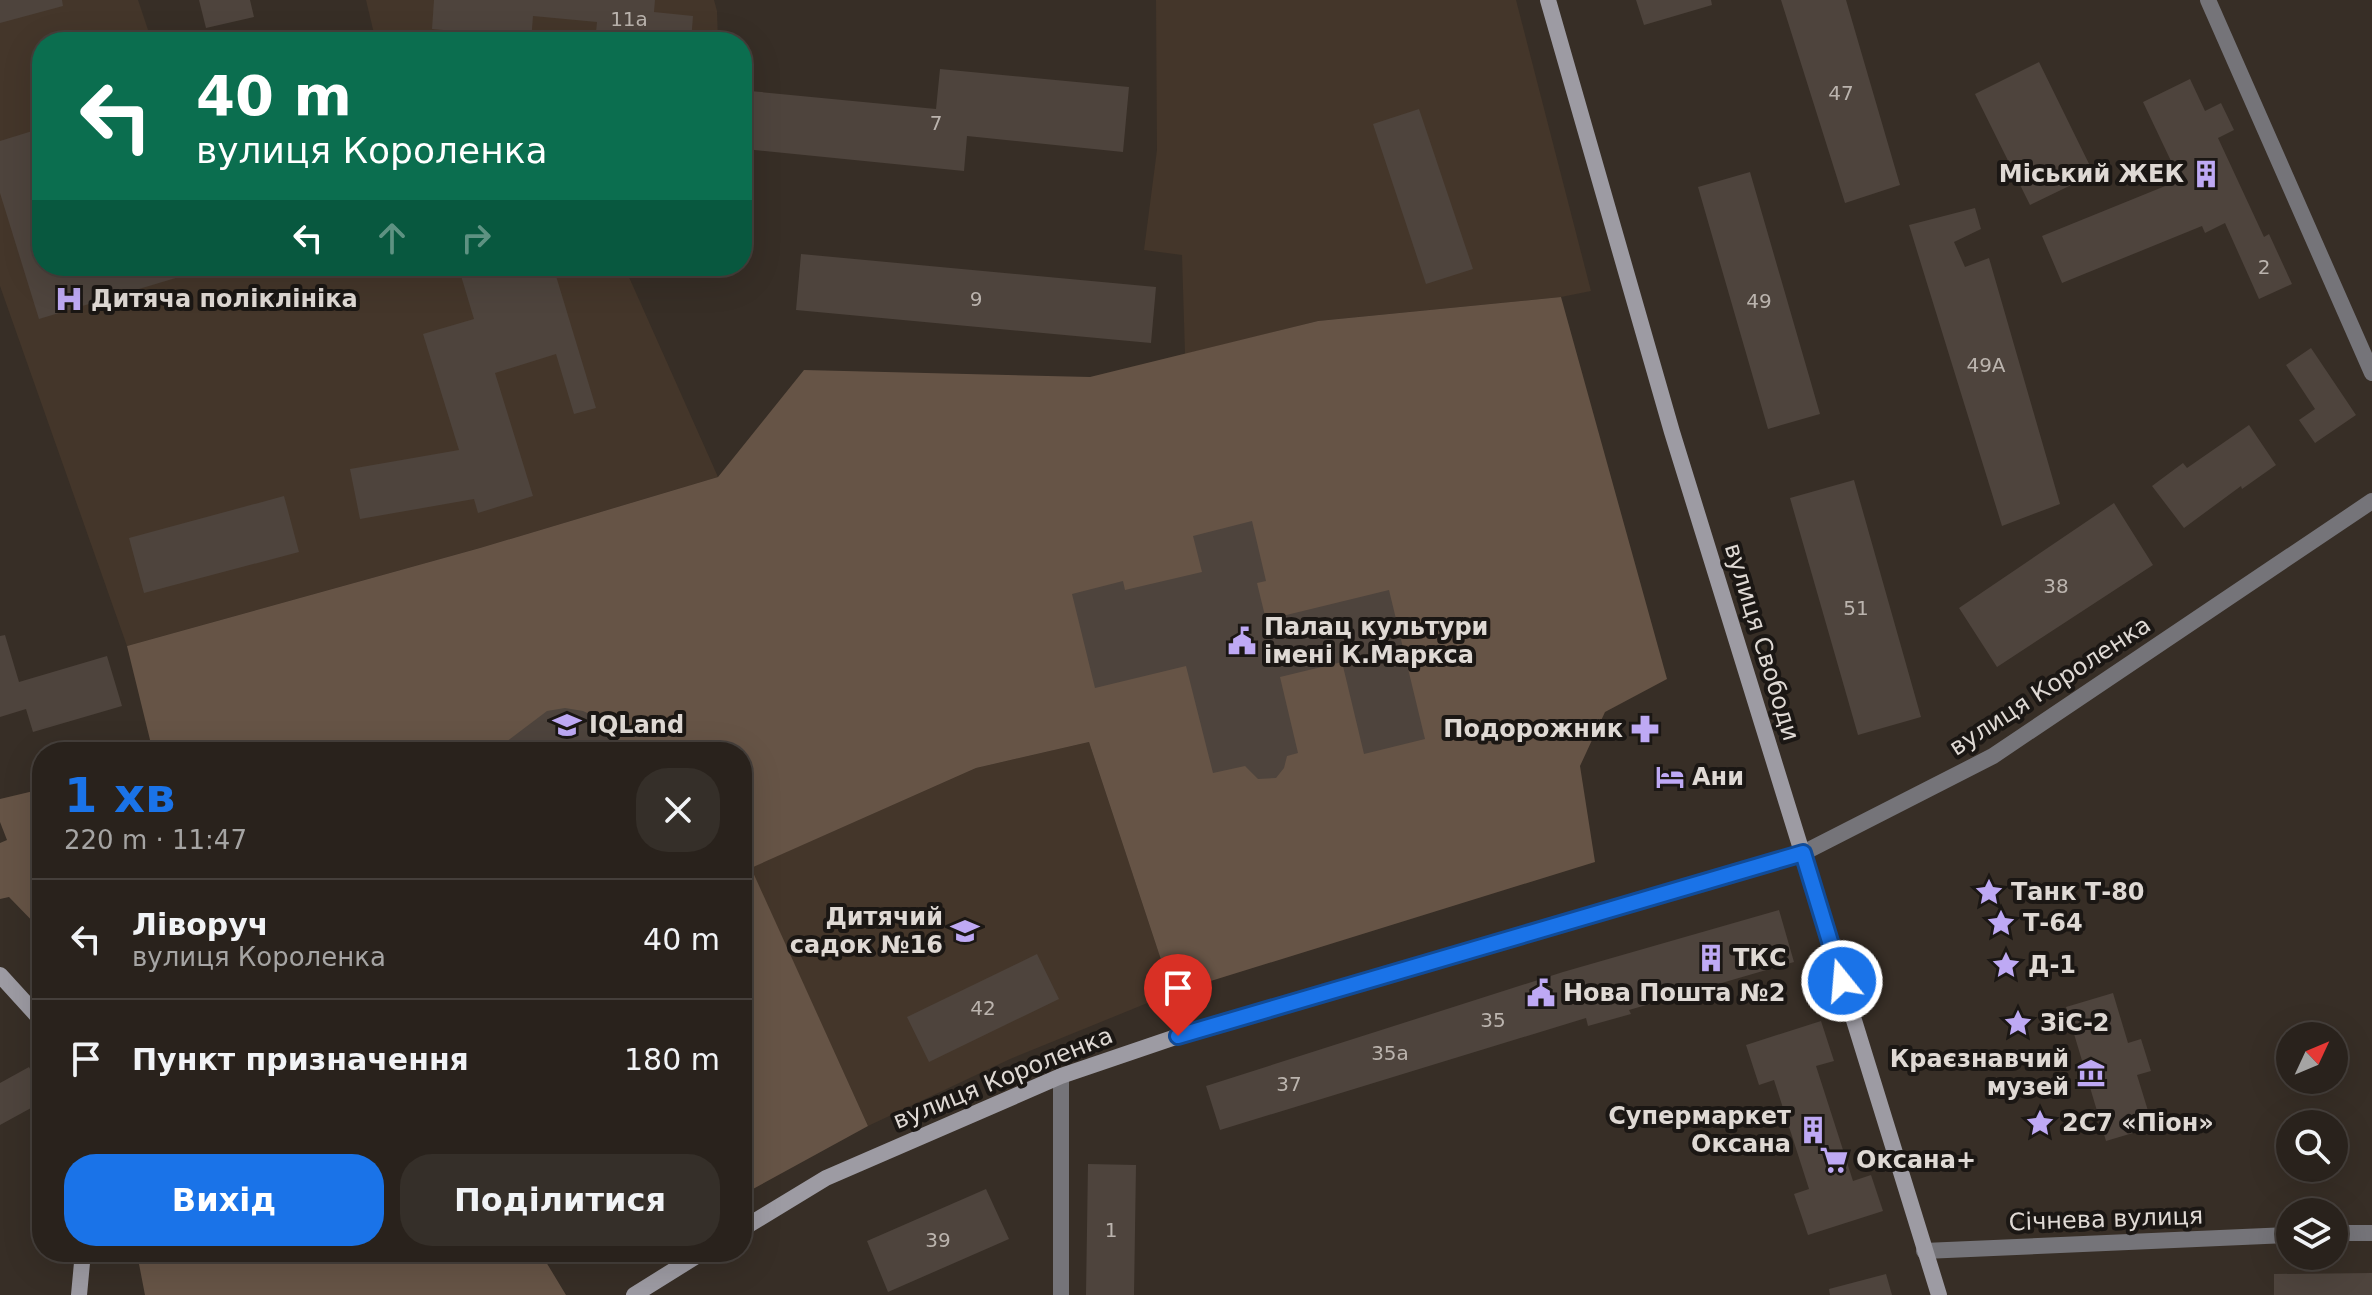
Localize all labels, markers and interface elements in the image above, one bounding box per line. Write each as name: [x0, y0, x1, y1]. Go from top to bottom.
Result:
house number: 11а: [610, 7, 648, 31]
text: 40 m: [196, 63, 352, 128]
icon: left: [64, 64, 168, 168]
house number: 47: [1828, 81, 1854, 105]
house number: 7: [930, 111, 942, 135]
text: вулиця Короленка: [196, 130, 548, 171]
building icon: Міський ЖЕК: [2191, 159, 2221, 189]
place label: Міський ЖЕК: [1999, 160, 2184, 188]
icon: left: [286, 216, 330, 260]
icon: ahead: [370, 216, 414, 260]
icon: right: [454, 216, 498, 260]
house number: 2: [2258, 255, 2270, 279]
hospital icon: Дитяча поліклініка: [54, 284, 84, 314]
place label: Дитяча поліклініка: [91, 285, 358, 313]
house number: 9: [970, 287, 982, 311]
house number: 49: [1746, 289, 1772, 313]
house number: 49А: [1966, 353, 2006, 377]
street label: вулиця Свободи: [1719, 540, 1805, 744]
house number: 38: [2043, 574, 2069, 598]
house number: 51: [1843, 596, 1869, 620]
street label: вулиця Короленка: [1944, 610, 2156, 762]
place label: Палац культури імені К.Маркса: [1264, 613, 1488, 669]
public building icon: Палац культури імені К.Маркса: [1227, 626, 1257, 656]
school or university icon: IQLand: [552, 710, 582, 740]
place label: IQLand: [589, 711, 684, 739]
pharmacy icon: Подорожник: [1630, 714, 1660, 744]
place label: Подорожник: [1443, 715, 1623, 743]
hotel icon: Ани: [1655, 762, 1685, 792]
place label: Ани: [1692, 763, 1744, 791]
text: 1 хв: [64, 767, 175, 823]
button: close: [636, 768, 720, 852]
text: 220 m · 11:47: [64, 825, 247, 855]
place icon: Танк Т-80: [1974, 877, 2004, 907]
place label: Танк Т-80: [2011, 878, 2145, 906]
place label: Дитячий садок №16: [790, 903, 943, 959]
text: Ліворуч: [132, 907, 268, 942]
place icon: Т-64: [1986, 908, 2016, 938]
place label: Т-64: [2023, 909, 2083, 937]
school or university icon: Дитячий садок №16: [950, 916, 980, 946]
icon: left: [64, 917, 108, 961]
text: 40 m: [643, 922, 720, 957]
position arrow: [1800, 939, 1884, 1023]
text: вулиця Короленка: [132, 942, 386, 972]
building icon: ТКС: [1696, 943, 1726, 973]
place label: ТКС: [1733, 944, 1787, 972]
place icon: Д-1: [1991, 950, 2021, 980]
place label: Д-1: [2028, 951, 2076, 979]
pin: [1144, 954, 1212, 1036]
icon: arrive: [1156, 966, 1200, 1010]
public building icon: Нова Пошта №2: [1526, 978, 1556, 1008]
place label: Нова Пошта №2: [1563, 979, 1785, 1007]
house number: 42: [970, 996, 996, 1020]
house number: 35: [1480, 1008, 1506, 1032]
place icon: ЗіС-2: [2003, 1008, 2033, 1038]
place label: ЗіС-2: [2040, 1009, 2110, 1037]
street label: вулиця Короленка: [889, 1021, 1117, 1135]
north arrow: [2276, 1022, 2348, 1094]
map controls: [2276, 1022, 2348, 1270]
icon: arrive: [64, 1037, 108, 1081]
house number: 35а: [1371, 1041, 1409, 1065]
text: Пункт призначення: [132, 1042, 469, 1077]
text: 180 m: [624, 1042, 720, 1077]
place label: Краєзнавчий музей: [1890, 1045, 2069, 1101]
museum icon: Краєзнавчий музей: [2076, 1058, 2106, 1088]
house number: 37: [1276, 1072, 1302, 1096]
place label: Супермаркет Оксана: [1608, 1102, 1791, 1158]
place icon: 2С7 «Піон»: [2025, 1108, 2055, 1138]
place label: 2С7 «Піон»: [2062, 1109, 2214, 1137]
button: search: [2276, 1110, 2348, 1182]
building icon: Супермаркет Оксана: [1798, 1115, 1828, 1145]
supermarket icon: Оксана+: [1819, 1145, 1849, 1175]
place label: Оксана+: [1856, 1146, 1976, 1174]
button: Вихід: [64, 1154, 384, 1246]
button: Поділитися: [400, 1154, 720, 1246]
button: layers: [2276, 1198, 2348, 1270]
street label: Січнева вулиця: [2008, 1202, 2204, 1236]
house number: 1: [1105, 1218, 1117, 1242]
house number: 39: [925, 1228, 951, 1252]

